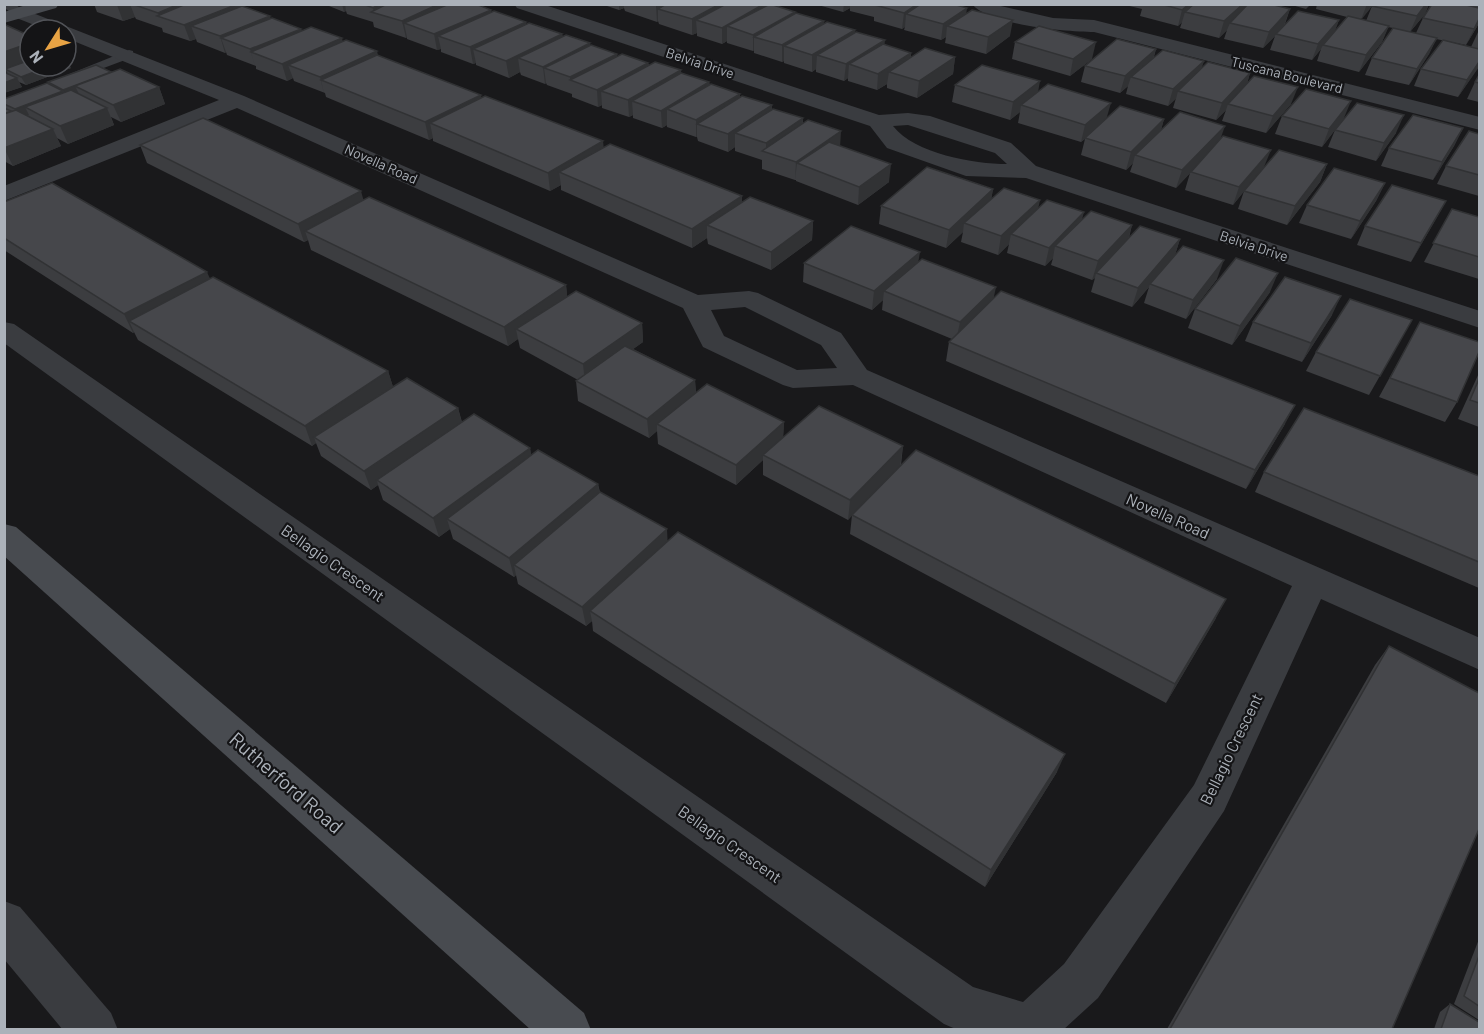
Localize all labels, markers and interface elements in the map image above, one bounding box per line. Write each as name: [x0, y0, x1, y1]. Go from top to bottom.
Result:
north arrow: [18, 18, 78, 78]
street label: Belvia Drive: [664, 43, 736, 82]
text: N: [25, 47, 46, 67]
street label: Tuscana Boulevard: [1230, 52, 1345, 97]
street label: Novella Road: [342, 140, 420, 187]
street label: Belvia Drive: [1218, 226, 1290, 265]
street label: Novella Road: [1124, 489, 1213, 542]
street label: Bellagio Crescent: [278, 520, 388, 605]
street label: Bellagio Crescent: [1195, 690, 1266, 808]
street label: Rutherford Road: [225, 726, 348, 838]
street label: Bellagio Crescent: [675, 801, 785, 886]

